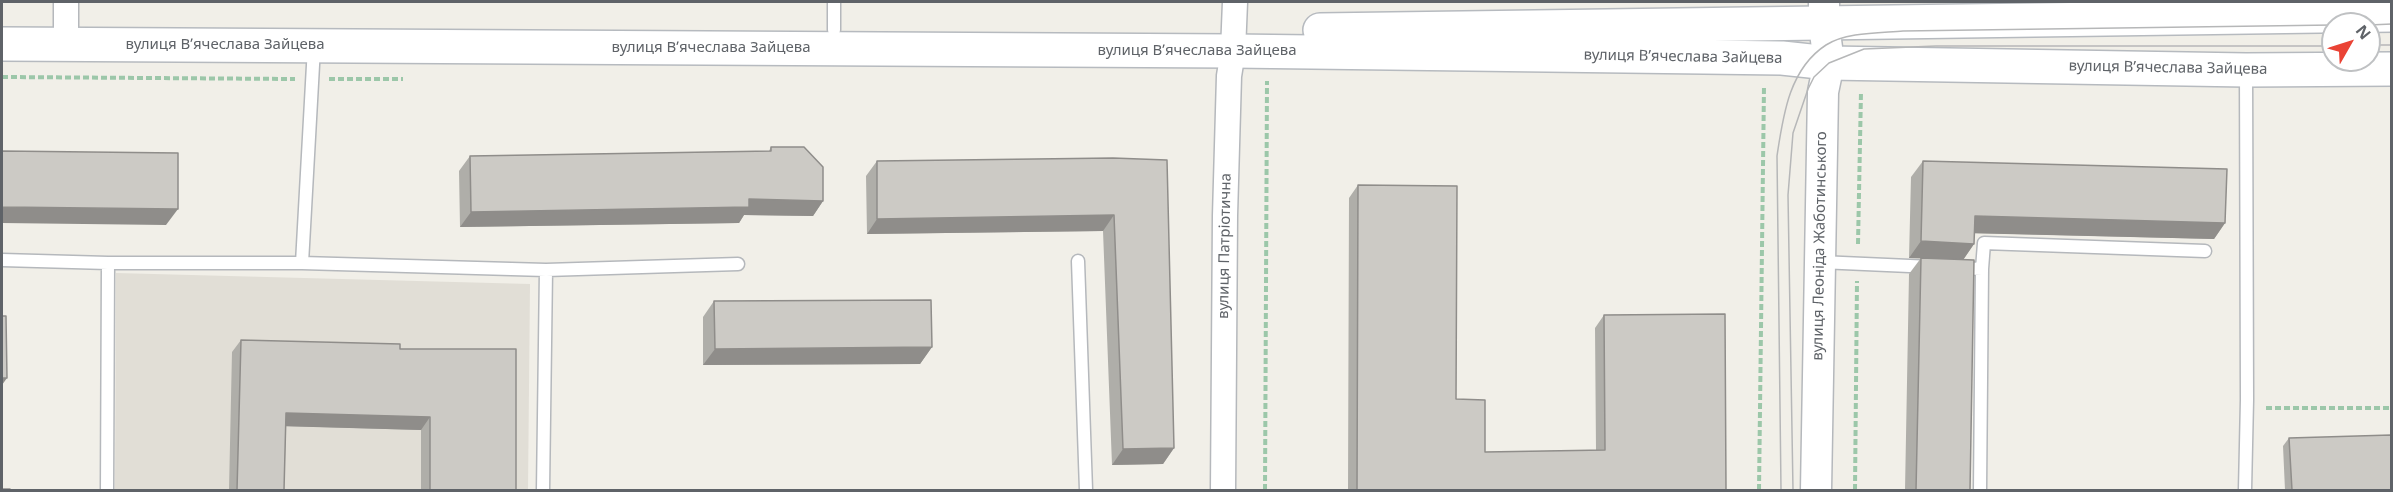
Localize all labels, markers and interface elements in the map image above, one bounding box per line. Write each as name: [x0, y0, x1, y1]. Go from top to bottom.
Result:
north arrow: [2321, 12, 2381, 72]
text: N: [2351, 20, 2376, 44]
street label: вулиця Вʼячеслава Зайцева: [126, 36, 324, 54]
street label: вулиця Вʼячеслава Зайцева: [612, 39, 810, 57]
street label: вулиця Вʼячеслава Зайцева: [1098, 42, 1296, 60]
street label: вулиця Вʼячеслава Зайцева: [1583, 46, 1783, 68]
street label: вулиця Вʼячеслава Зайцева: [2068, 57, 2268, 79]
street label: вулиця Леоніда Жаботинського: [1809, 131, 1831, 361]
street label: вулиця Патріотична: [1215, 173, 1235, 319]

